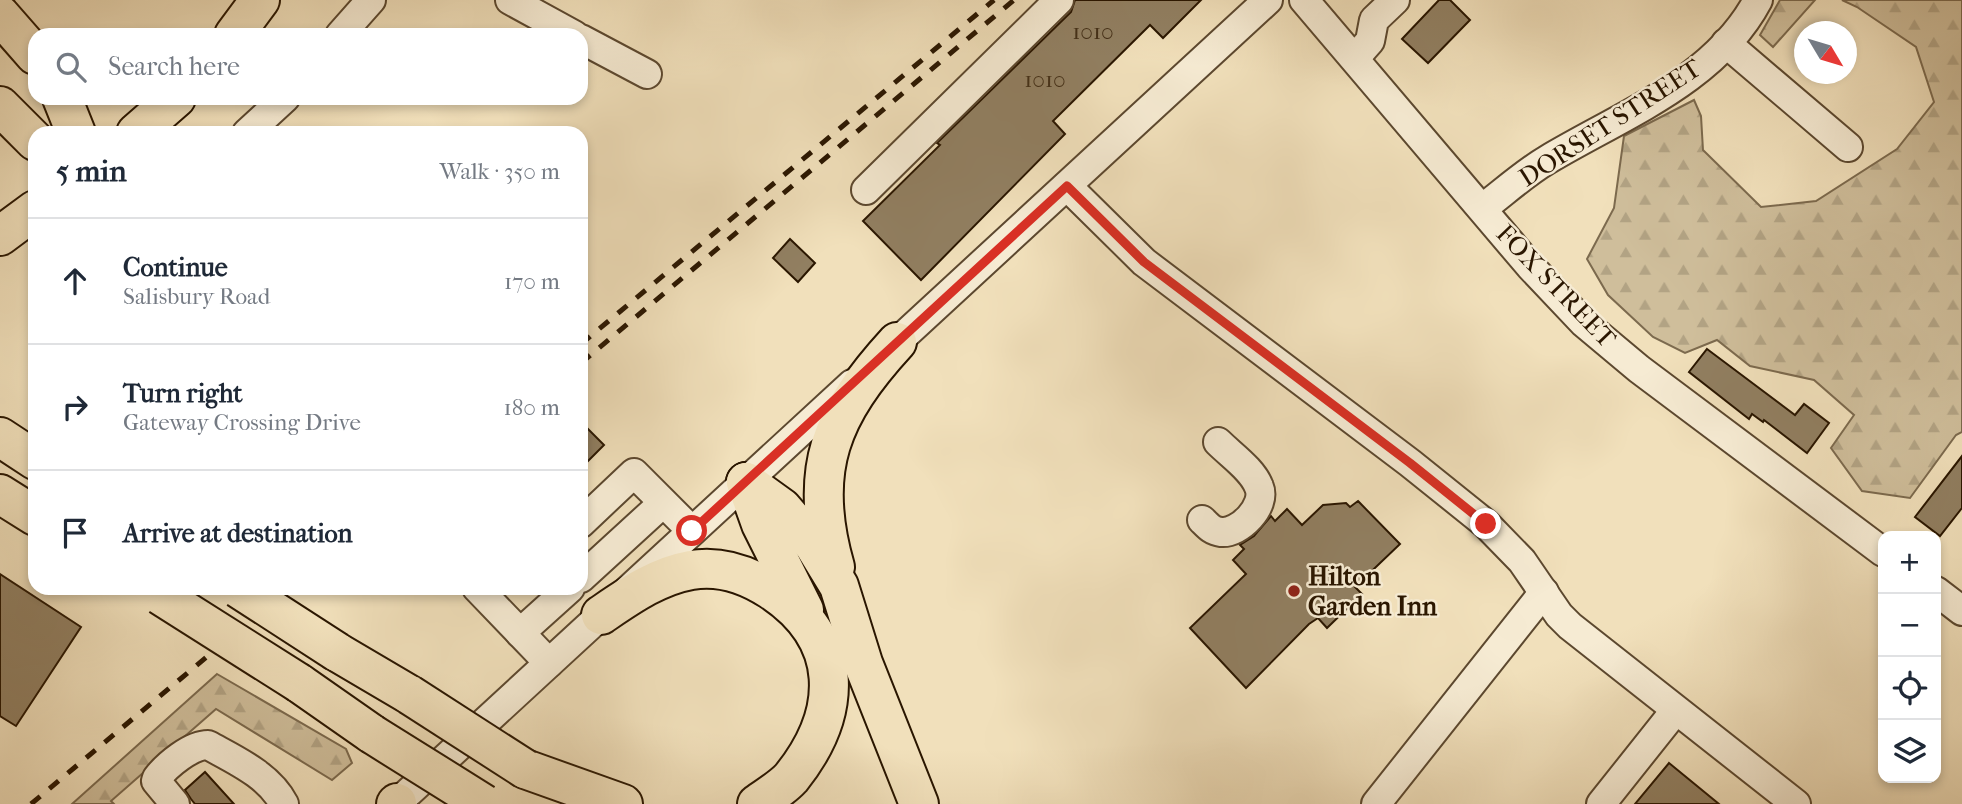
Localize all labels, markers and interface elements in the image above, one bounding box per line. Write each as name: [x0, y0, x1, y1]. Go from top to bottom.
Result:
house number: 1010: [1072, 18, 1114, 45]
north arrow: [1794, 21, 1857, 84]
search box: [28, 28, 588, 105]
icon: search: [52, 48, 90, 86]
text: Search here: [108, 51, 240, 82]
street label: DORSET STREET: [1513, 52, 1707, 193]
house number: 1010: [1024, 66, 1066, 93]
text: 5 min: [56, 154, 127, 189]
text: Walk · 350 m: [440, 158, 560, 185]
street label: FOX STREET: [1490, 218, 1623, 354]
text: Continue: [123, 252, 228, 283]
icon: ahead: [56, 262, 94, 300]
text: 170 m: [504, 268, 560, 295]
text: Salisbury Road: [123, 283, 270, 310]
text: Turn right: [123, 378, 243, 409]
icon: right: [56, 388, 94, 426]
text: 180 m: [503, 394, 560, 421]
text: Gateway Crossing Drive: [123, 409, 361, 436]
route end: [1470, 508, 1501, 539]
icon: arrive: [56, 514, 94, 552]
route start: [676, 515, 707, 546]
text: Arrive at destination: [123, 518, 353, 549]
map controls: [1878, 531, 1941, 783]
button: +: [1878, 531, 1941, 594]
place label: Hilton Garden Inn: [1308, 561, 1438, 622]
marker: Hilton Garden Inn: [1286, 583, 1302, 599]
button: −: [1878, 594, 1941, 657]
button: locate: [1878, 657, 1941, 720]
button: layers: [1878, 720, 1941, 783]

